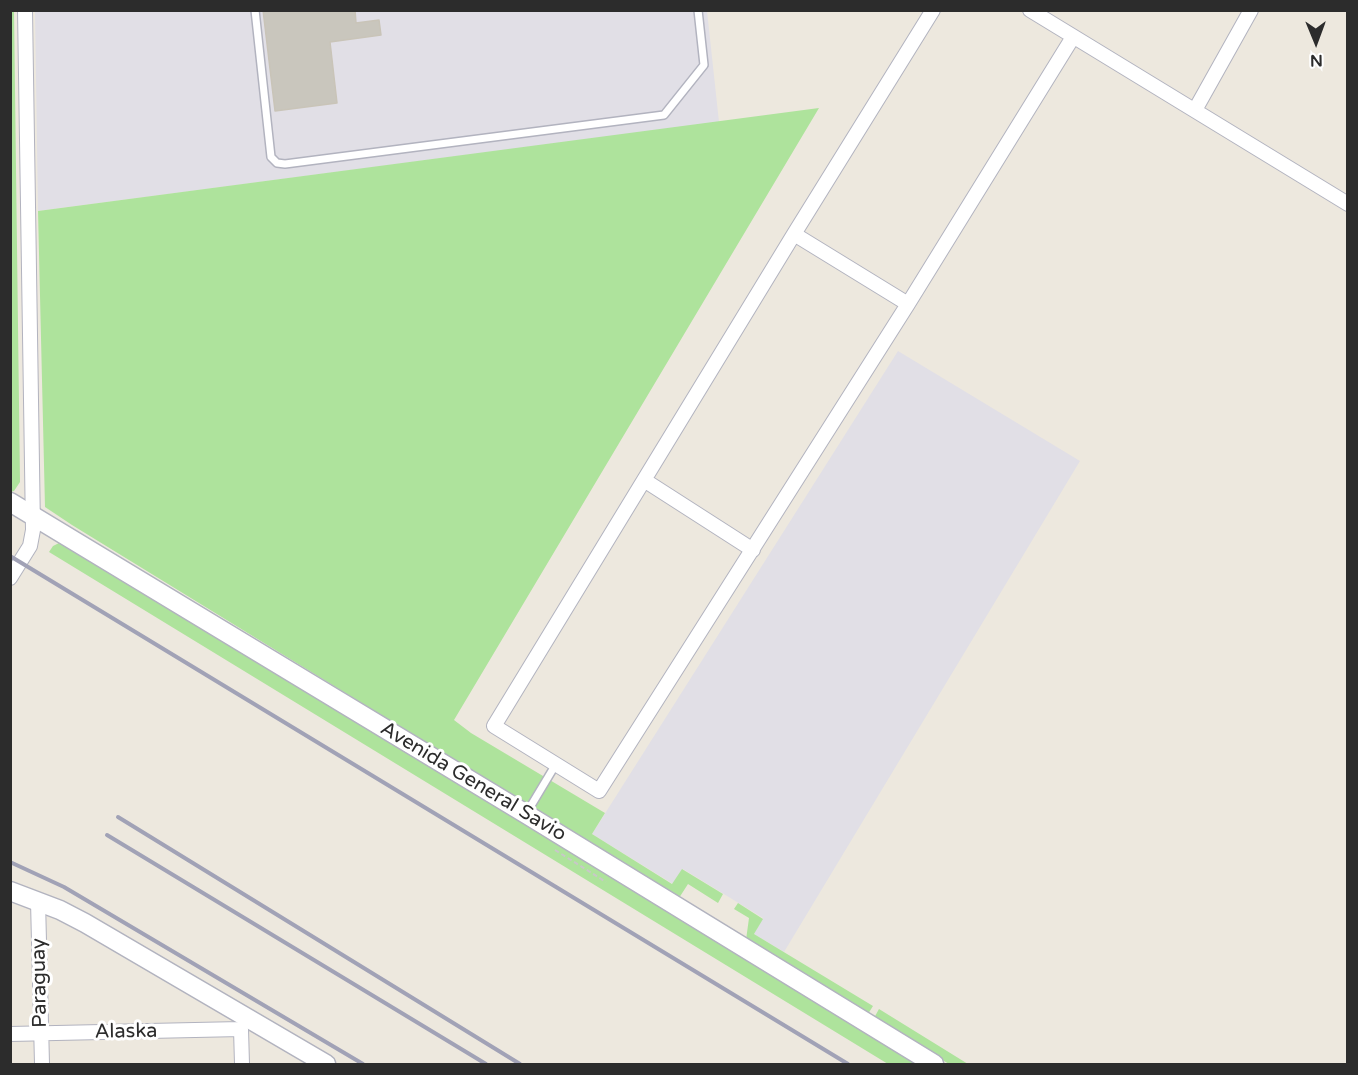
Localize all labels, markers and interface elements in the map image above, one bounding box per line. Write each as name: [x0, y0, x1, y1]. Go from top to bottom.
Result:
north arrow: [1286, 12, 1346, 72]
text: N: [1310, 50, 1323, 70]
street label: Avenida General Savio: [376, 717, 570, 847]
street label: Paraguay: [27, 938, 53, 1028]
street label: Alaska: [95, 1019, 157, 1045]

